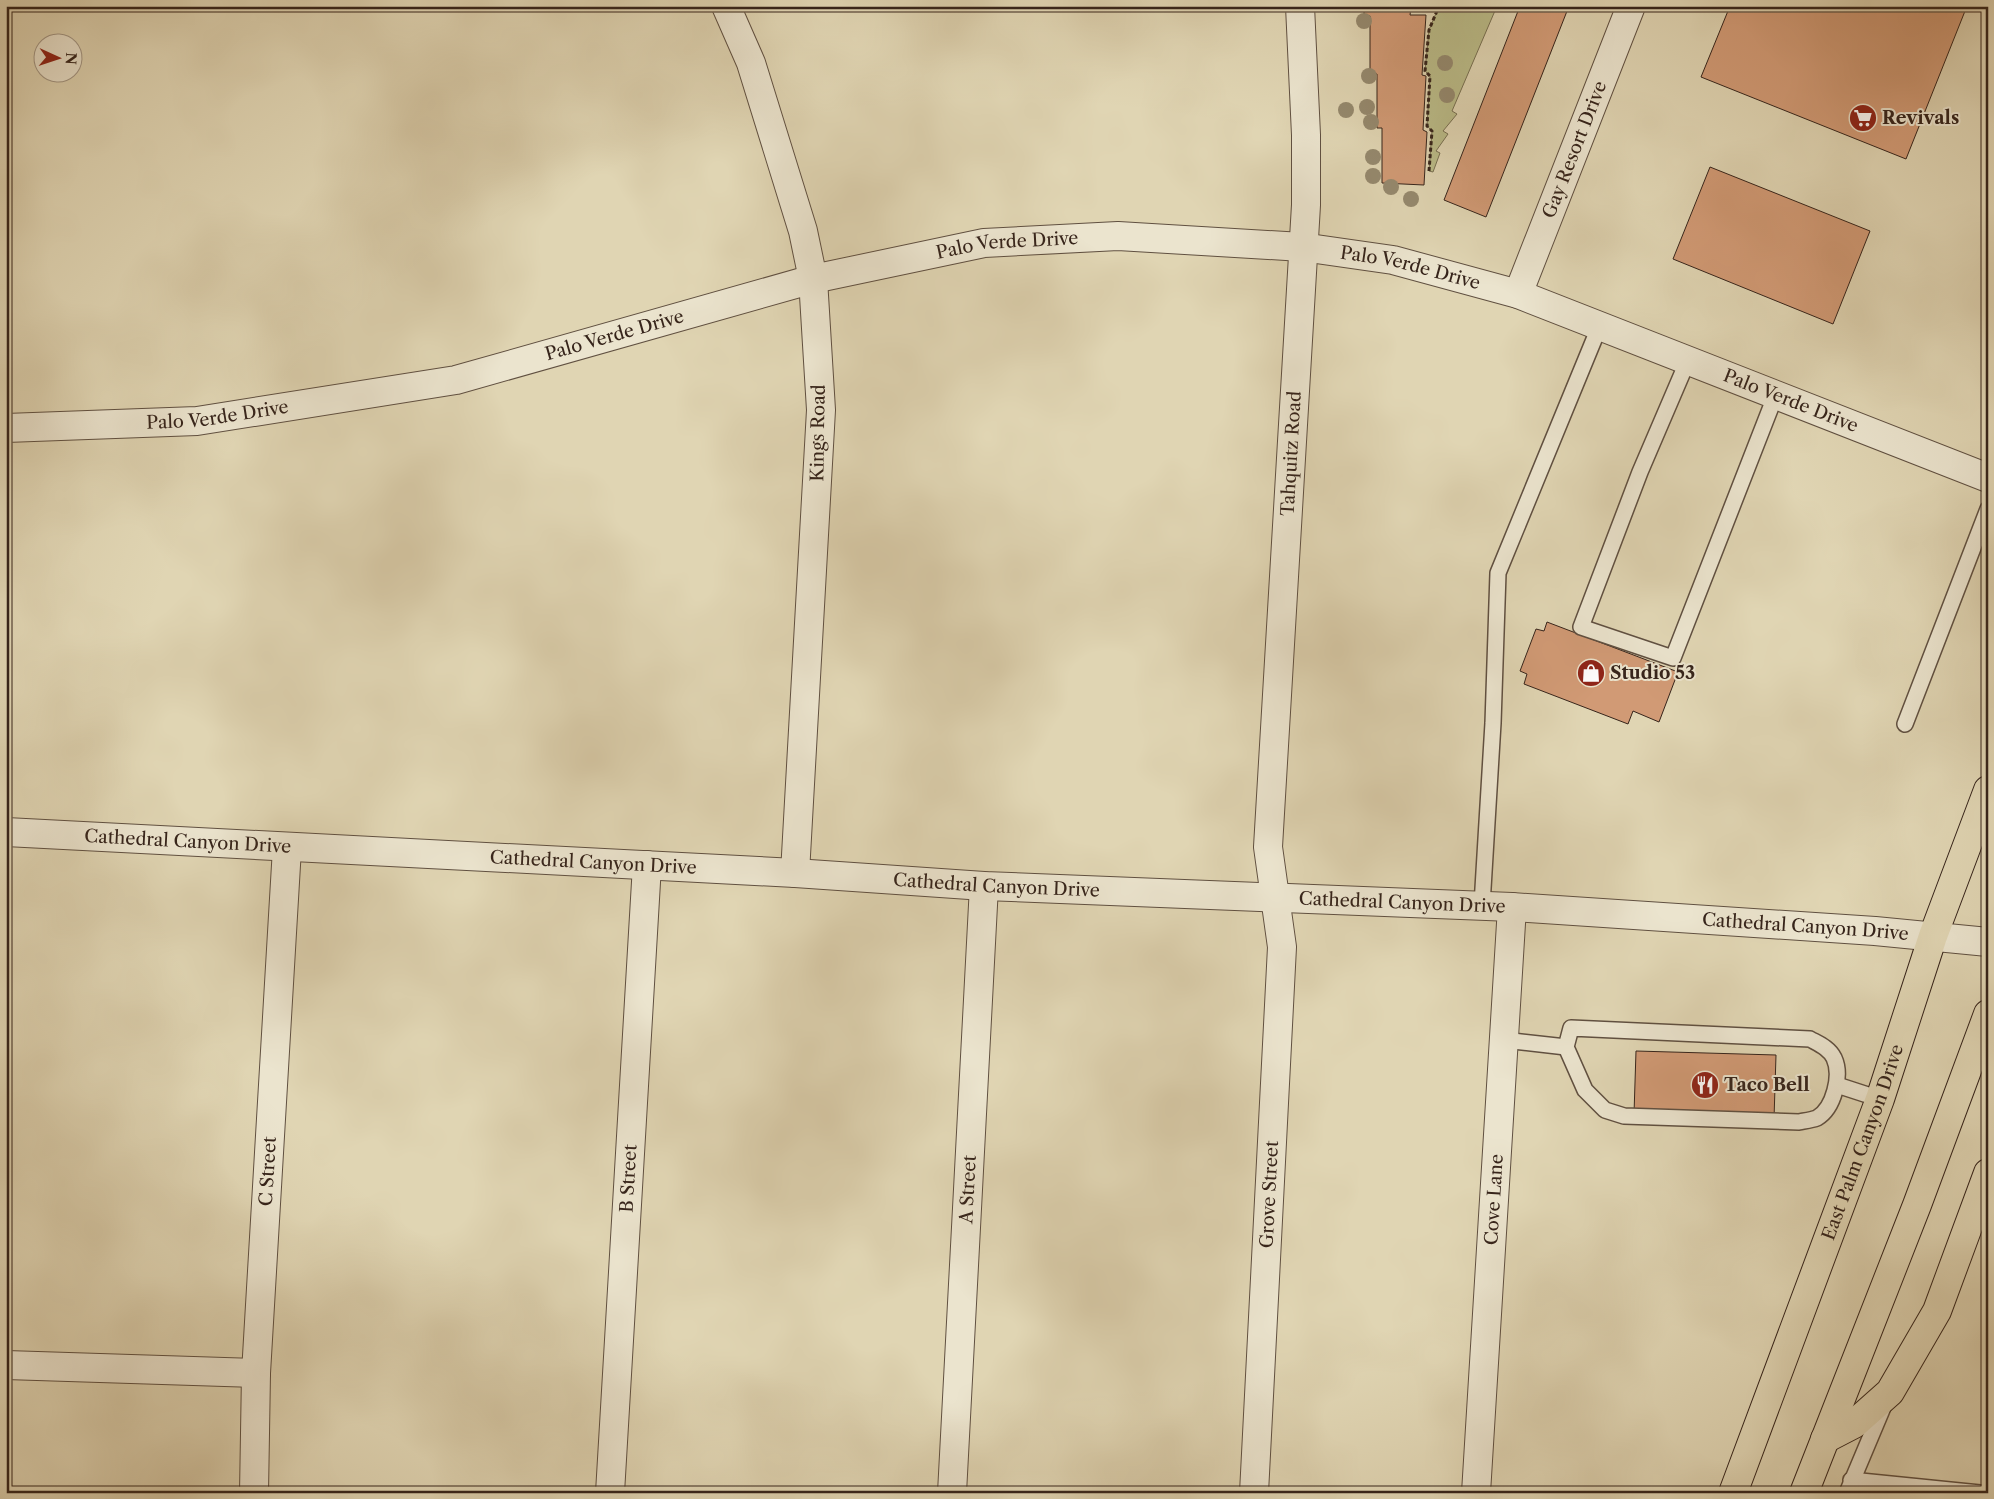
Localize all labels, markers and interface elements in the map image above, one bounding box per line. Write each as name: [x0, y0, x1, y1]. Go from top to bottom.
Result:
north arrow: [32, 32, 82, 82]
text: N: [62, 52, 80, 65]
street label: Gay Resort Drive: [1538, 78, 1611, 221]
supermarket icon: Revivals: [1848, 103, 1878, 133]
place label: Revivals: [1882, 107, 1959, 129]
street label: Palo Verde Drive: [934, 227, 1079, 264]
street label: Palo Verde Drive: [1339, 242, 1483, 294]
street label: Palo Verde Drive: [543, 305, 686, 365]
street label: Palo Verde Drive: [1720, 364, 1861, 437]
street label: Kings Road: [806, 384, 830, 482]
street label: Tahquitz Road: [1277, 390, 1306, 516]
street label: Palo Verde Drive: [146, 396, 290, 434]
shop icon: Studio 53: [1576, 658, 1606, 688]
place label: Studio 53: [1610, 662, 1695, 684]
street label: Cathedral Canyon Drive: [84, 825, 292, 858]
street label: Cathedral Canyon Drive: [489, 846, 697, 879]
street label: Cathedral Canyon Drive: [892, 869, 1100, 902]
street label: Cathedral Canyon Drive: [1298, 888, 1506, 918]
street label: Cathedral Canyon Drive: [1701, 909, 1910, 945]
street label: East Palm Canyon Drive: [1817, 1042, 1908, 1243]
restaurant icon: Taco Bell: [1690, 1070, 1720, 1100]
place label: Taco Bell: [1724, 1074, 1810, 1096]
street label: C Street: [255, 1135, 281, 1207]
street label: Grove Street: [1256, 1139, 1283, 1249]
street label: B Street: [616, 1143, 642, 1213]
street label: Cove Lane: [1480, 1153, 1508, 1246]
street label: A Street: [955, 1154, 981, 1225]

